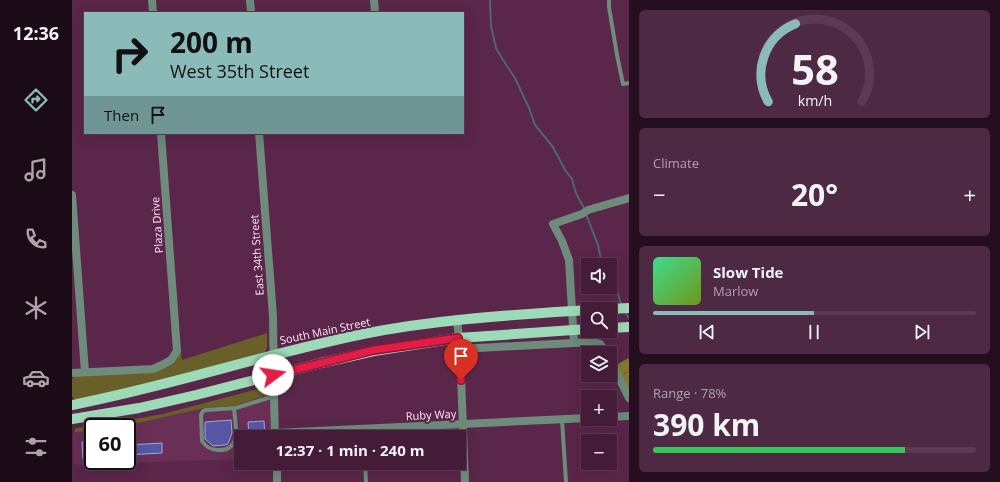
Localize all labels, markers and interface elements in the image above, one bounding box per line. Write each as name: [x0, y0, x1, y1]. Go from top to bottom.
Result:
text: 12:36: [13, 21, 59, 45]
text: 200 m: [170, 23, 253, 61]
icon: right: [104, 28, 156, 80]
text: 58: [791, 41, 838, 97]
text: West 35th Street: [170, 59, 309, 83]
icon: directions: [22, 86, 50, 114]
text: km/h: [797, 91, 832, 110]
icon: arrive: [147, 104, 169, 126]
text: Then: [104, 105, 139, 125]
text: Climate: [653, 154, 699, 172]
icon: music: [22, 156, 50, 184]
text: 20°: [791, 174, 838, 215]
text: −: [653, 179, 666, 209]
text: +: [963, 179, 976, 209]
street label: Plaza Drive: [147, 196, 166, 254]
street label: East 34th Street: [246, 214, 267, 296]
icon: phone: [22, 225, 50, 253]
map controls: [581, 258, 617, 470]
button: sound: [581, 258, 617, 294]
text: Slow Tide: [713, 262, 783, 282]
text: Marlow: [713, 282, 758, 300]
icon: climate: [22, 294, 50, 322]
button: search: [581, 302, 617, 338]
street label: South Main Street: [278, 314, 372, 347]
icon: previous: [696, 321, 718, 343]
icon: pause: [803, 321, 825, 343]
icon: next: [911, 321, 933, 343]
pin: [444, 339, 478, 380]
icon: arrive: [450, 345, 472, 367]
button: layers: [581, 346, 617, 382]
position arrow: [252, 354, 294, 396]
icon: car: [22, 364, 50, 392]
text: Range · 78%: [653, 384, 726, 402]
button: +: [581, 390, 617, 426]
text: 390 km: [653, 404, 760, 445]
street label: Ruby Way: [405, 406, 457, 423]
speed limit sign: 60: [84, 418, 136, 470]
icon: filters: [22, 433, 50, 461]
button: −: [581, 434, 617, 470]
text: 12:37 · 1 min · 240 m: [276, 440, 424, 460]

